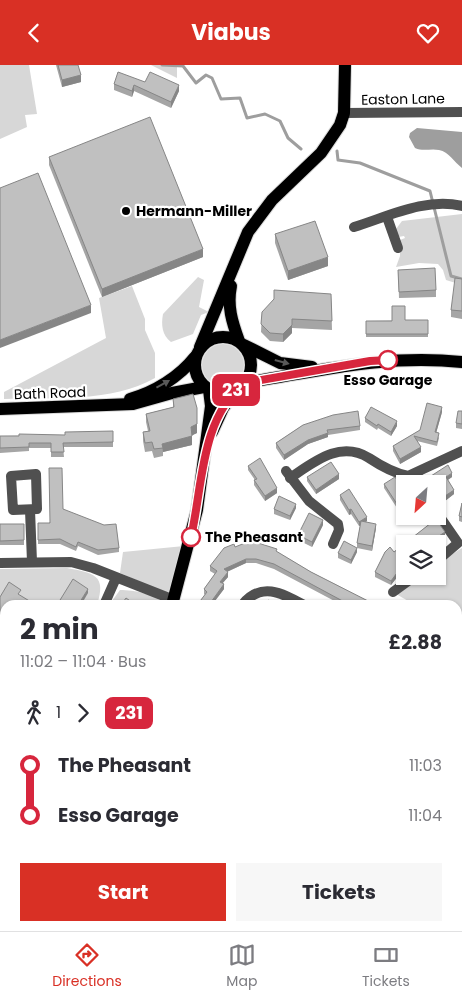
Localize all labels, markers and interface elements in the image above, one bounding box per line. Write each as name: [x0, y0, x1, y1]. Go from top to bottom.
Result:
text: Viabus: [191, 17, 271, 48]
icon: back: [20, 19, 48, 47]
icon: heart: [414, 19, 442, 47]
street label: Easton Lane: [361, 88, 445, 110]
place label: Hermann-Miller: [136, 201, 252, 221]
marker: Hermann-Miller: [120, 205, 132, 217]
marker: Esso Garage: [378, 350, 398, 370]
one-way arrow: [275, 359, 290, 367]
place label: Esso Garage: [344, 370, 433, 390]
line badge: 231: [207, 374, 265, 406]
text: 231: [222, 377, 250, 402]
one-way arrow: [155, 380, 170, 388]
street label: Bath Road: [14, 382, 86, 404]
north arrow: [396, 475, 446, 525]
map controls: [396, 475, 446, 585]
marker: The Pheasant: [181, 527, 201, 547]
place label: The Pheasant: [205, 527, 303, 547]
button: layers: [396, 535, 446, 585]
text: 2 min: [20, 610, 99, 649]
text: £2.88: [389, 629, 442, 656]
text: 11:02 – 11:04 · Bus: [20, 650, 146, 673]
icon: walk: [20, 699, 48, 727]
icon: forward: [69, 699, 97, 727]
text: 231: [115, 700, 143, 725]
text: 1: [56, 701, 61, 724]
text: The Pheasant: [58, 752, 191, 779]
text: 11:03: [409, 754, 442, 777]
text: Esso Garage: [58, 802, 179, 829]
text: 11:04: [408, 804, 442, 827]
button: Start: [20, 863, 226, 921]
button: Tickets: [236, 863, 442, 921]
tab: Directions: [52, 941, 122, 992]
tab: Map: [226, 941, 257, 992]
tab: Tickets: [362, 941, 410, 992]

